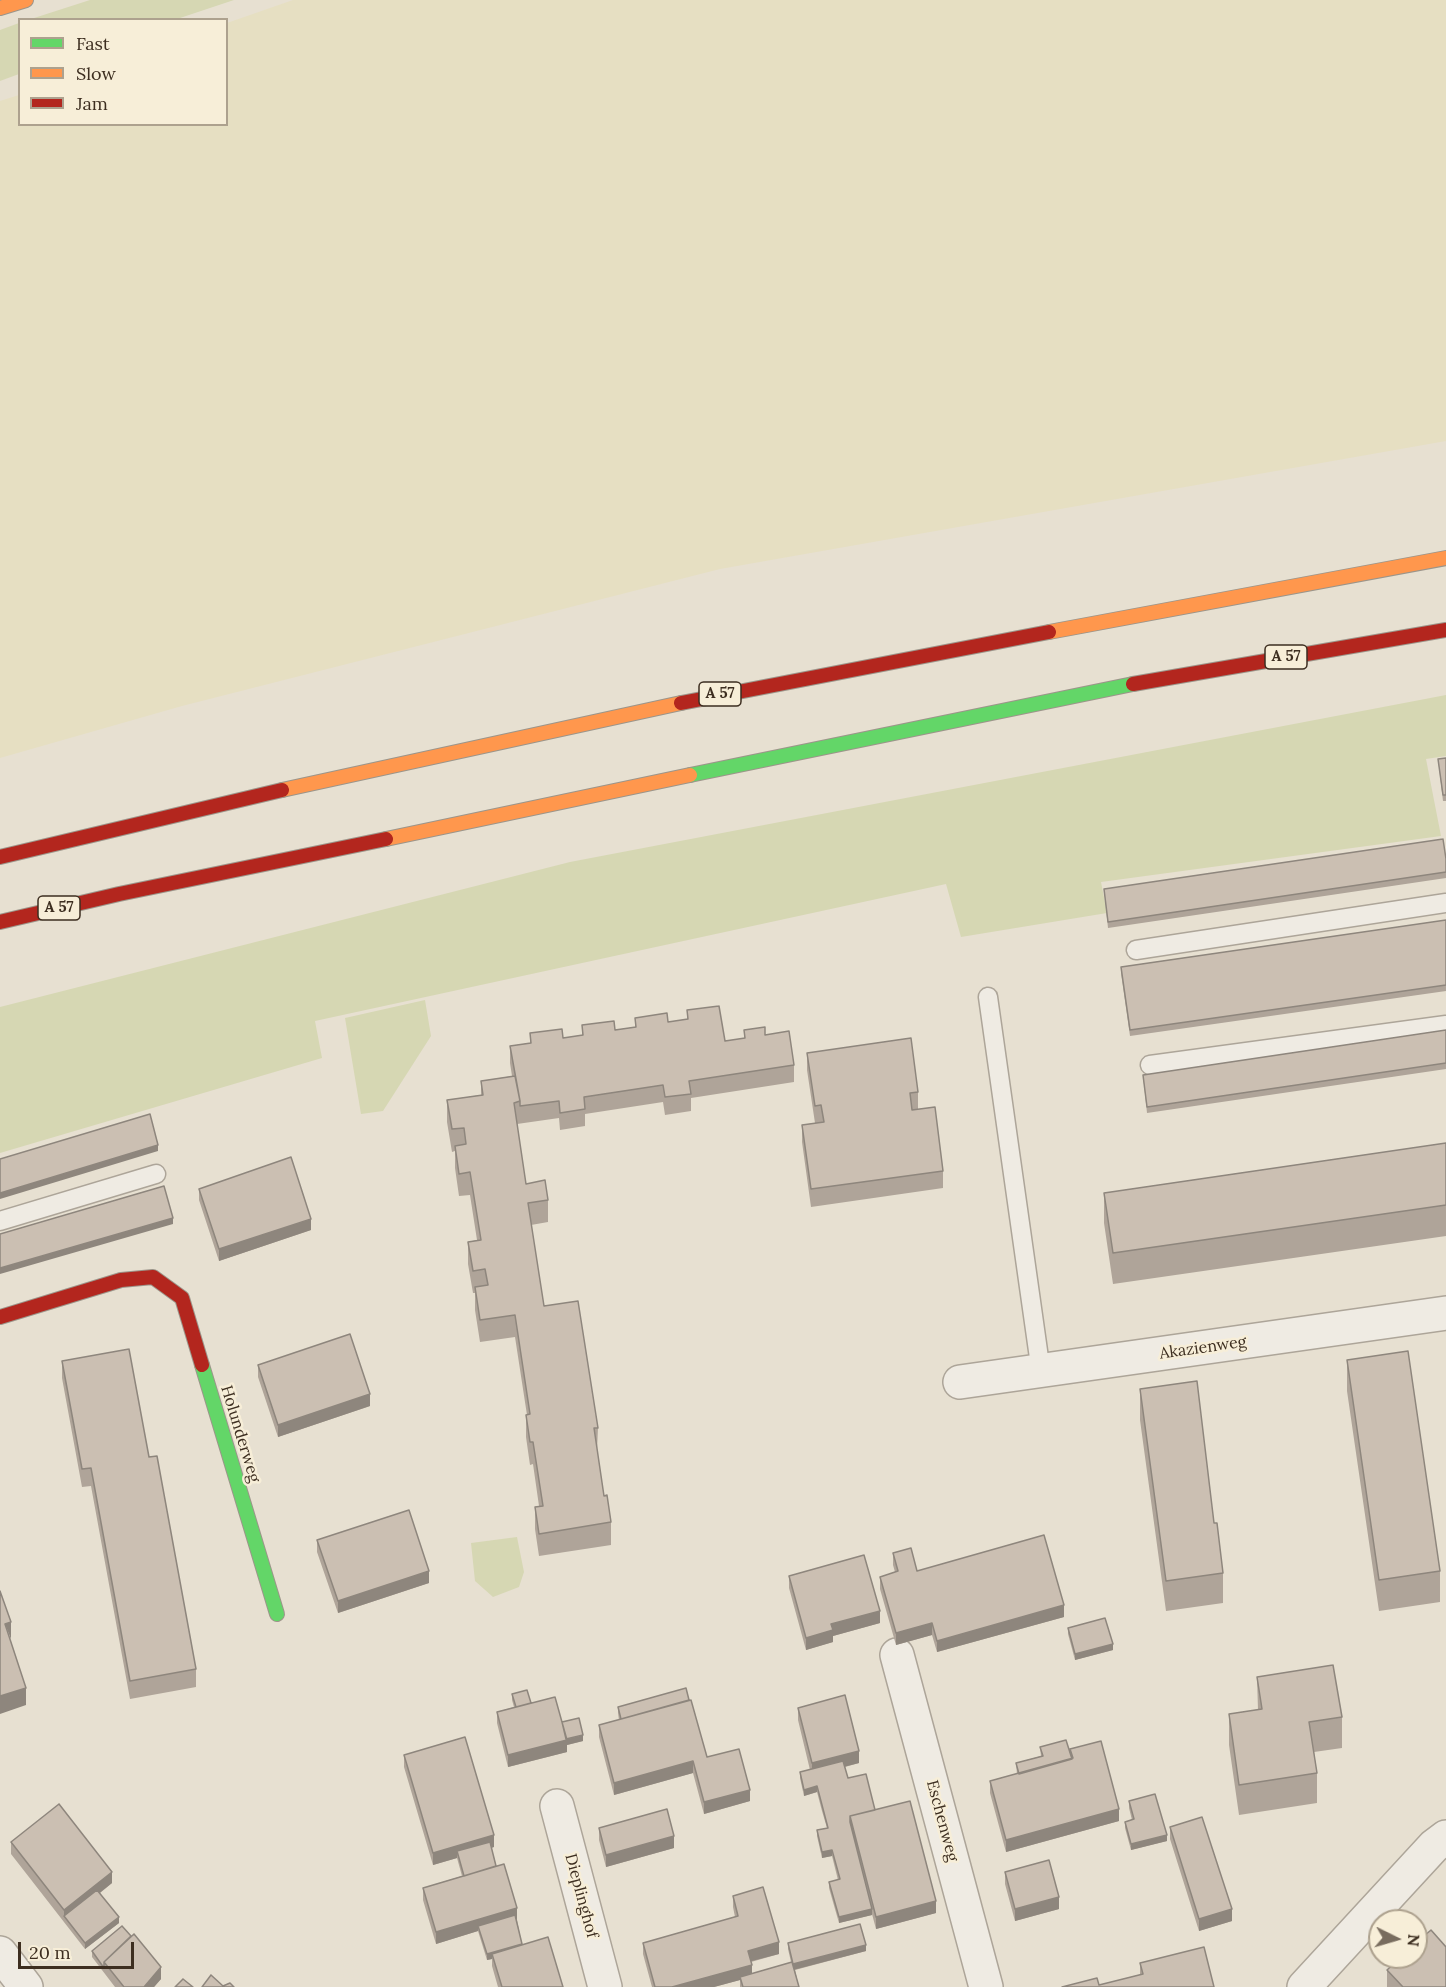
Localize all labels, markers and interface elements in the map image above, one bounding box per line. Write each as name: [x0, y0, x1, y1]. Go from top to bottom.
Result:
legend: [18, 18, 228, 126]
text: Fast: [76, 32, 110, 55]
text: Slow: [76, 62, 116, 85]
text: Jam: [76, 92, 108, 115]
road number: A 57: [1265, 645, 1307, 669]
road number: A 57: [699, 682, 741, 706]
road number: A 57: [38, 896, 80, 920]
street label: Akazienweg: [1158, 1332, 1248, 1364]
street label: Holunderweg: [216, 1383, 264, 1485]
street label: Eschenweg: [922, 1778, 962, 1864]
street label: Dieplinghof: [561, 1852, 601, 1940]
north arrow: [1368, 1909, 1428, 1969]
scale bar: [21, 1930, 136, 1968]
text: N: [1403, 1933, 1424, 1947]
text: 20 m: [29, 1941, 71, 1964]

